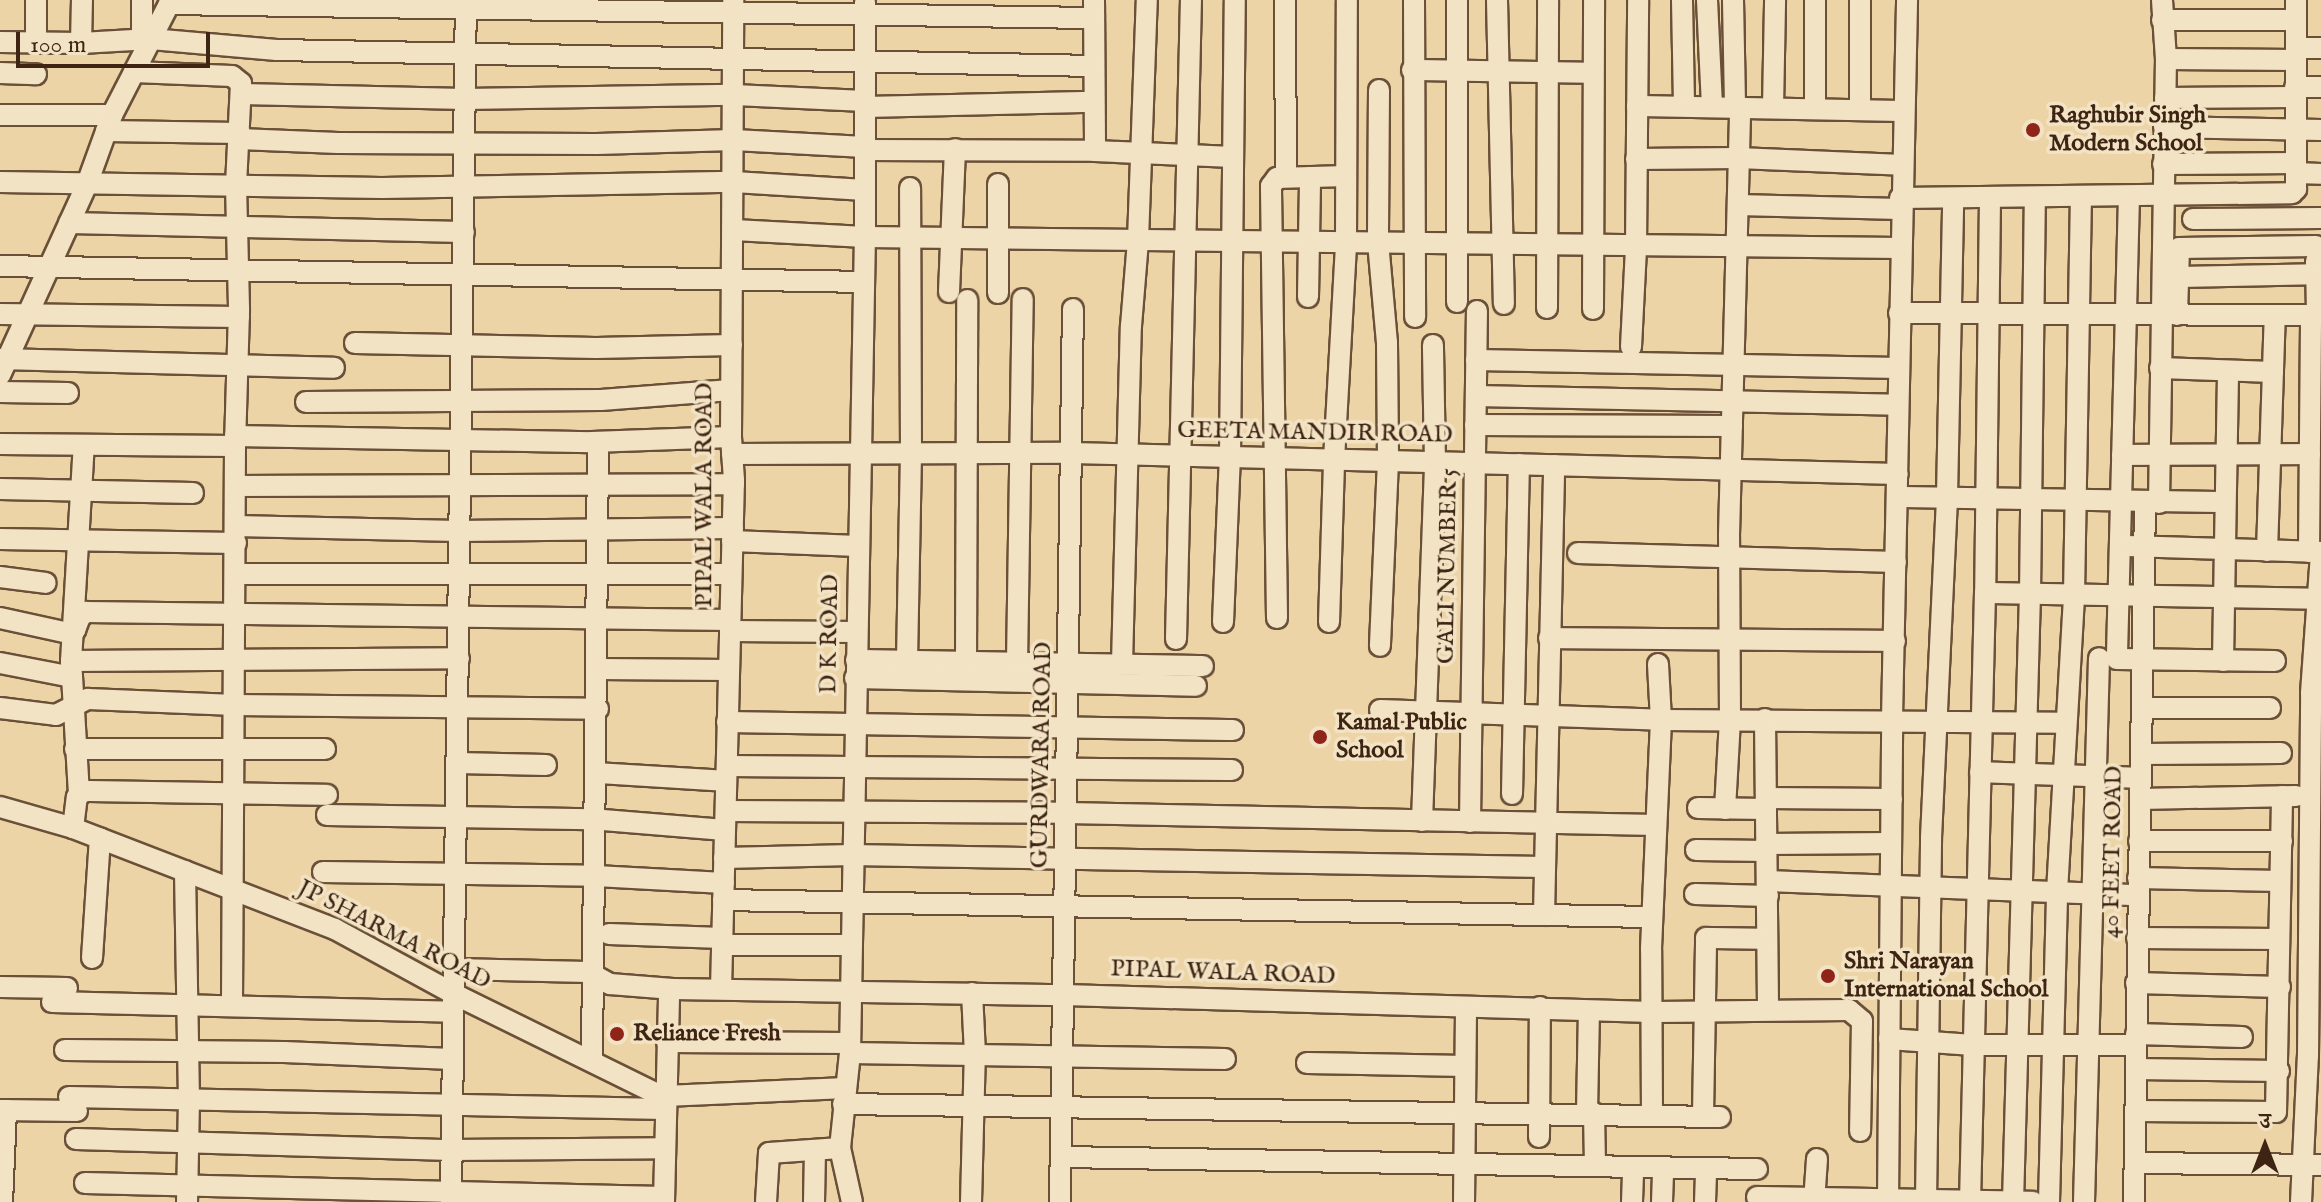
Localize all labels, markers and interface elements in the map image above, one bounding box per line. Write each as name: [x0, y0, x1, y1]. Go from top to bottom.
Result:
scale bar: [20, 16, 214, 66]
text: 100 m: [30, 30, 86, 61]
place label: Raghubir Singh Modern School: [2049, 102, 2206, 158]
marker: Raghubir Singh Modern School: [2024, 121, 2042, 139]
street label: PIPAL WALA ROAD: [691, 382, 719, 608]
street label: GEETA MANDIR ROAD: [1177, 416, 1453, 450]
street label: GALI NUMBER 5: [1432, 468, 1464, 664]
street label: D K ROAD: [815, 574, 845, 694]
street label: GURDWARA ROAD: [1026, 641, 1058, 869]
place label: Kamal Public School: [1336, 709, 1467, 765]
marker: Kamal Public School: [1311, 728, 1329, 746]
street label: 40 FEET ROAD: [2097, 765, 2129, 939]
street label: JP SHARMA ROAD: [293, 874, 495, 996]
place label: Shri Narayan International School: [1844, 948, 2048, 1004]
street label: PIPAL WALA ROAD: [1110, 955, 1336, 991]
marker: Shri Narayan International School: [1819, 967, 1837, 985]
place label: Reliance Fresh: [633, 1020, 781, 1048]
marker: Reliance Fresh: [608, 1025, 626, 1043]
north arrow: [2225, 1106, 2305, 1186]
text: उ: [2259, 1108, 2271, 1136]

